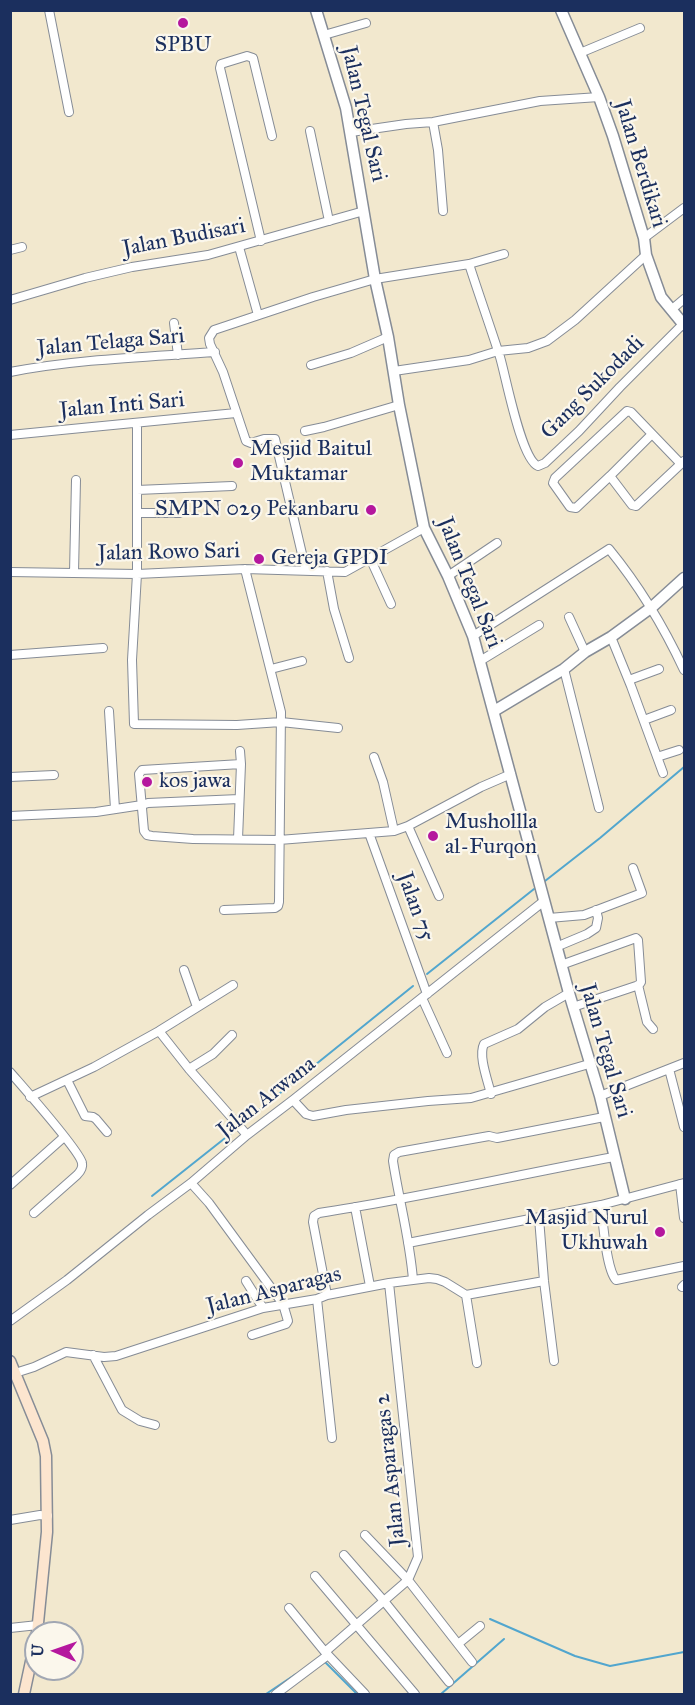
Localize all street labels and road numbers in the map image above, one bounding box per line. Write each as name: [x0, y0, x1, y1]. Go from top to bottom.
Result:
street label: Jalan Tegal Sari: [335, 44, 391, 184]
street label: Jalan Berdikari: [608, 97, 672, 231]
street label: Jalan Budisari: [120, 213, 248, 263]
street label: Jalan Telaga Sari: [36, 323, 186, 363]
street label: Gang Sukodadi: [536, 331, 650, 445]
street label: Jalan Inti Sari: [58, 387, 186, 425]
street label: Jalan Tegal Sari: [431, 514, 507, 652]
street label: Jalan Rowo Sari: [98, 539, 240, 567]
street label: Jalan 75: [390, 869, 440, 945]
street label: Jalan Tegal Sari: [573, 981, 637, 1121]
street label: Jalan Arwana: [213, 1051, 321, 1145]
street label: Jalan Asparagas: [204, 1262, 344, 1320]
street label: Jalan Asparagas 2: [370, 1392, 412, 1548]

